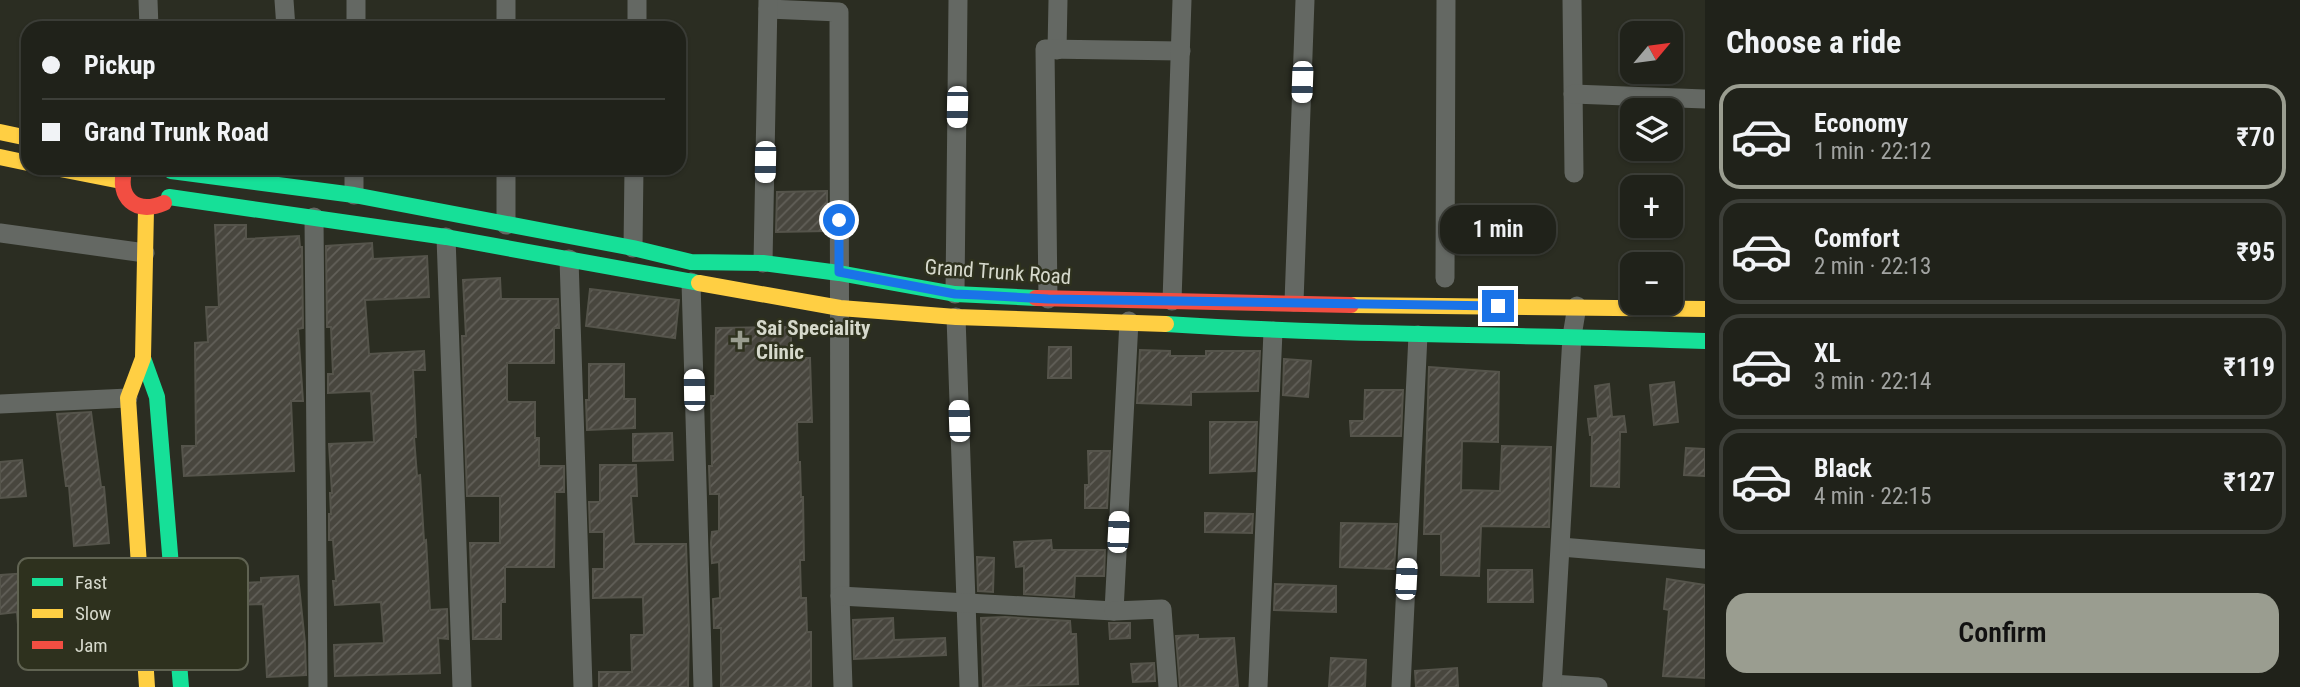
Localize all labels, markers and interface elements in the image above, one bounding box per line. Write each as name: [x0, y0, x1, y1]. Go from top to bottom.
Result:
north arrow: [1620, 21, 1684, 84]
map controls: [1620, 21, 1683, 315]
text: Choose a ride: [1726, 23, 1901, 61]
text: Pickup: [84, 50, 155, 80]
car: [1291, 61, 1314, 103]
car: [947, 86, 968, 128]
button: layers: [1620, 98, 1683, 161]
icon: car: [1730, 105, 1793, 168]
text: Economy: [1814, 108, 1908, 138]
text: Grand Trunk Road: [84, 117, 269, 147]
text: ₹70: [2237, 122, 2275, 152]
text: 1 min · 22:12: [1814, 138, 1931, 165]
car: [755, 141, 776, 183]
button: +: [1620, 175, 1683, 238]
route start: [823, 204, 855, 236]
callout: 1 min: [1440, 204, 1556, 254]
text: 1 min: [1473, 216, 1523, 243]
icon: car: [1730, 220, 1793, 283]
text: Comfort: [1814, 223, 1900, 253]
text: ₹95: [2237, 237, 2275, 267]
button: −: [1620, 252, 1683, 315]
text: 2 min · 22:13: [1814, 253, 1931, 280]
street label: Grand Trunk Road: [924, 255, 1072, 289]
route end: [1482, 290, 1514, 322]
place label: Sai Speciality Clinic: [756, 316, 871, 364]
marker: Sai Speciality Clinic: [730, 330, 750, 350]
icon: car: [1730, 335, 1793, 398]
text: XL: [1814, 338, 1841, 368]
text: ₹119: [2224, 352, 2275, 382]
text: 3 min · 22:14: [1814, 368, 1931, 395]
car: [684, 369, 705, 411]
car: [948, 400, 971, 442]
icon: car: [1730, 450, 1793, 513]
text: Black: [1814, 453, 1872, 483]
text: ₹127: [2224, 467, 2275, 497]
text: 4 min · 22:15: [1814, 483, 1931, 510]
car: [1107, 510, 1130, 554]
car: [1395, 557, 1418, 601]
legend: [18, 558, 248, 670]
text: Fast: [75, 571, 107, 594]
button: Confirm: [1726, 593, 2279, 673]
text: Slow: [75, 602, 111, 625]
text: Jam: [75, 634, 108, 657]

